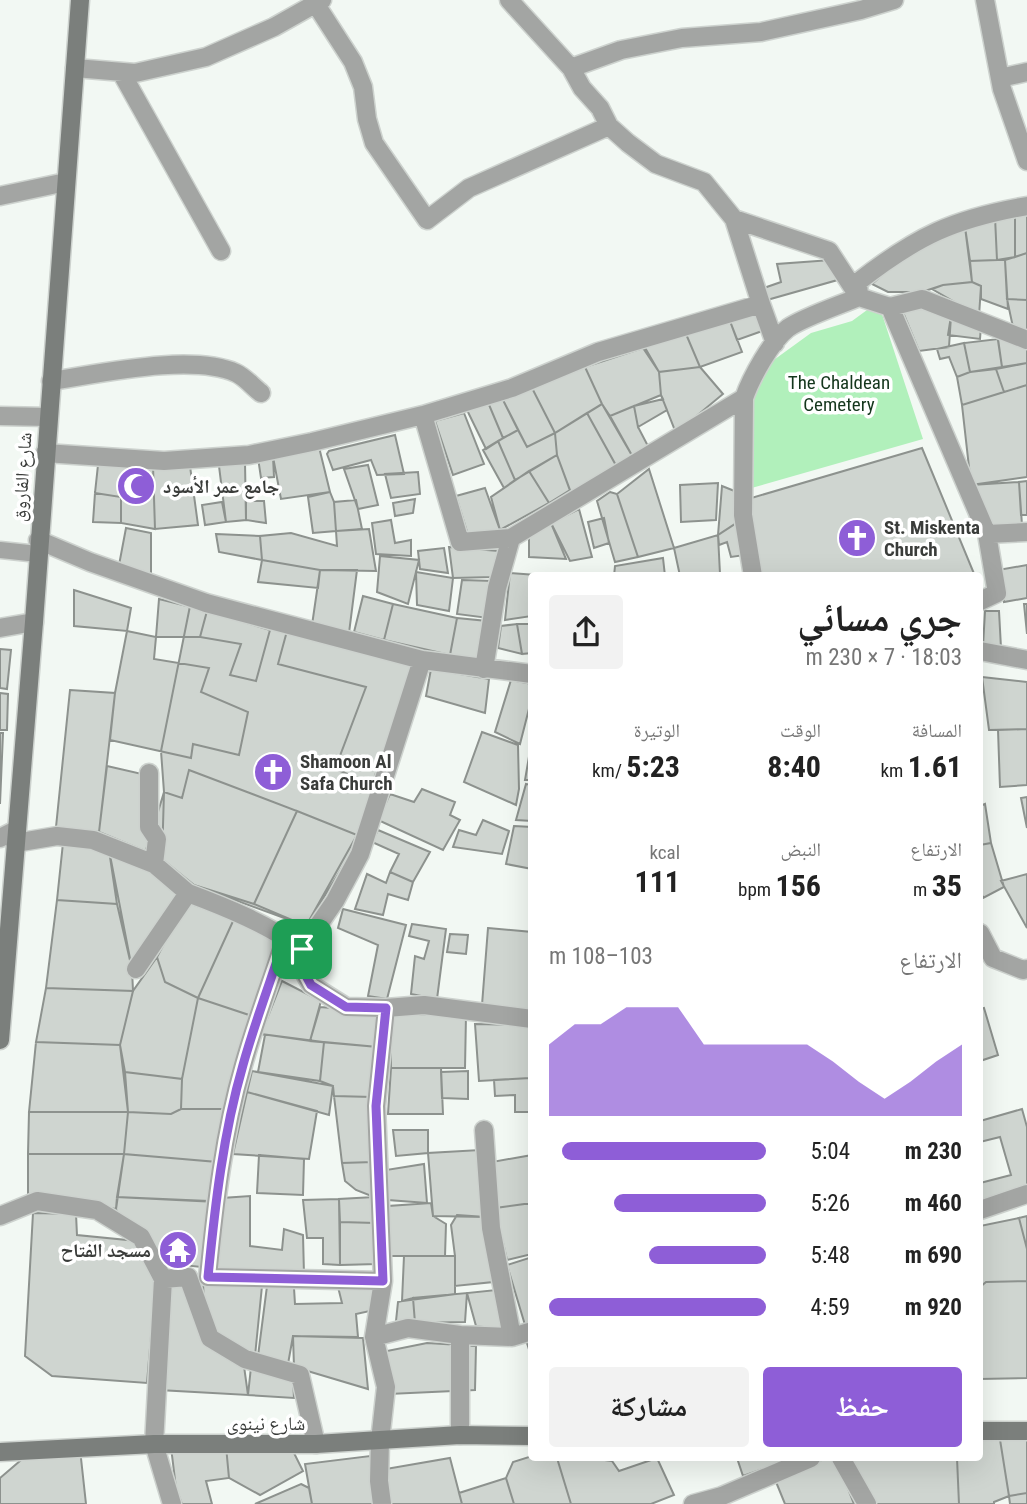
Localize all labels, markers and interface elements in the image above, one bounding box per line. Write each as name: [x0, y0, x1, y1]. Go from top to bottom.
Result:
park label: The Chaldean Cemetery: [788, 371, 890, 416]
street label: شارع الفاروق: [7, 431, 37, 523]
mosque icon: جامع عمر الأسود: [115, 465, 157, 507]
place label: جامع عمر الأسود: [163, 475, 279, 499]
place label: St. Miskenta Church: [884, 516, 980, 561]
church icon: St. Miskenta Church: [836, 517, 878, 559]
button: share: [549, 595, 623, 669]
text: جري مسائي: [797, 596, 962, 640]
text: 18:03 · 7 × 230 m: [806, 644, 962, 671]
text: الوتيرة: [634, 719, 680, 742]
text: الوقت: [780, 719, 821, 742]
text: المسافة: [912, 719, 962, 742]
text: 5:23: [626, 749, 680, 784]
text: 8:40: [767, 749, 821, 784]
text: 1.61: [908, 749, 962, 784]
place label: Shamoon Al Safa Church: [300, 750, 393, 795]
church icon: Shamoon Al Safa Church: [252, 751, 294, 793]
text: /km: [592, 759, 626, 782]
text: km: [881, 759, 908, 782]
text: النبض: [780, 838, 821, 861]
text: الارتفاع: [910, 838, 962, 861]
text: kcal: [649, 841, 680, 864]
text: 111: [635, 864, 680, 899]
text: 156: [776, 868, 821, 903]
text: 35: [932, 868, 962, 903]
text: bpm: [738, 878, 776, 901]
text: m: [913, 878, 932, 901]
pin: [272, 919, 332, 979]
icon: arrive: [283, 930, 321, 968]
text: 103–108 m: [549, 943, 653, 970]
text: الارتفاع: [899, 947, 962, 974]
text: 5:04: [811, 1138, 850, 1165]
text: 230 m: [905, 1138, 962, 1165]
text: 5:26: [811, 1190, 850, 1217]
text: 460 m: [905, 1190, 962, 1217]
temple icon: مسجد الفتاح: [157, 1229, 199, 1271]
place label: مسجد الفتاح: [61, 1239, 151, 1262]
text: 5:48: [811, 1242, 850, 1269]
text: 690 m: [905, 1242, 962, 1269]
text: 4:59: [811, 1294, 850, 1321]
text: 920 m: [905, 1294, 962, 1321]
button: مشاركة: [549, 1367, 749, 1447]
button: حفظ: [763, 1367, 962, 1447]
street label: شارع نينوى: [227, 1412, 305, 1435]

